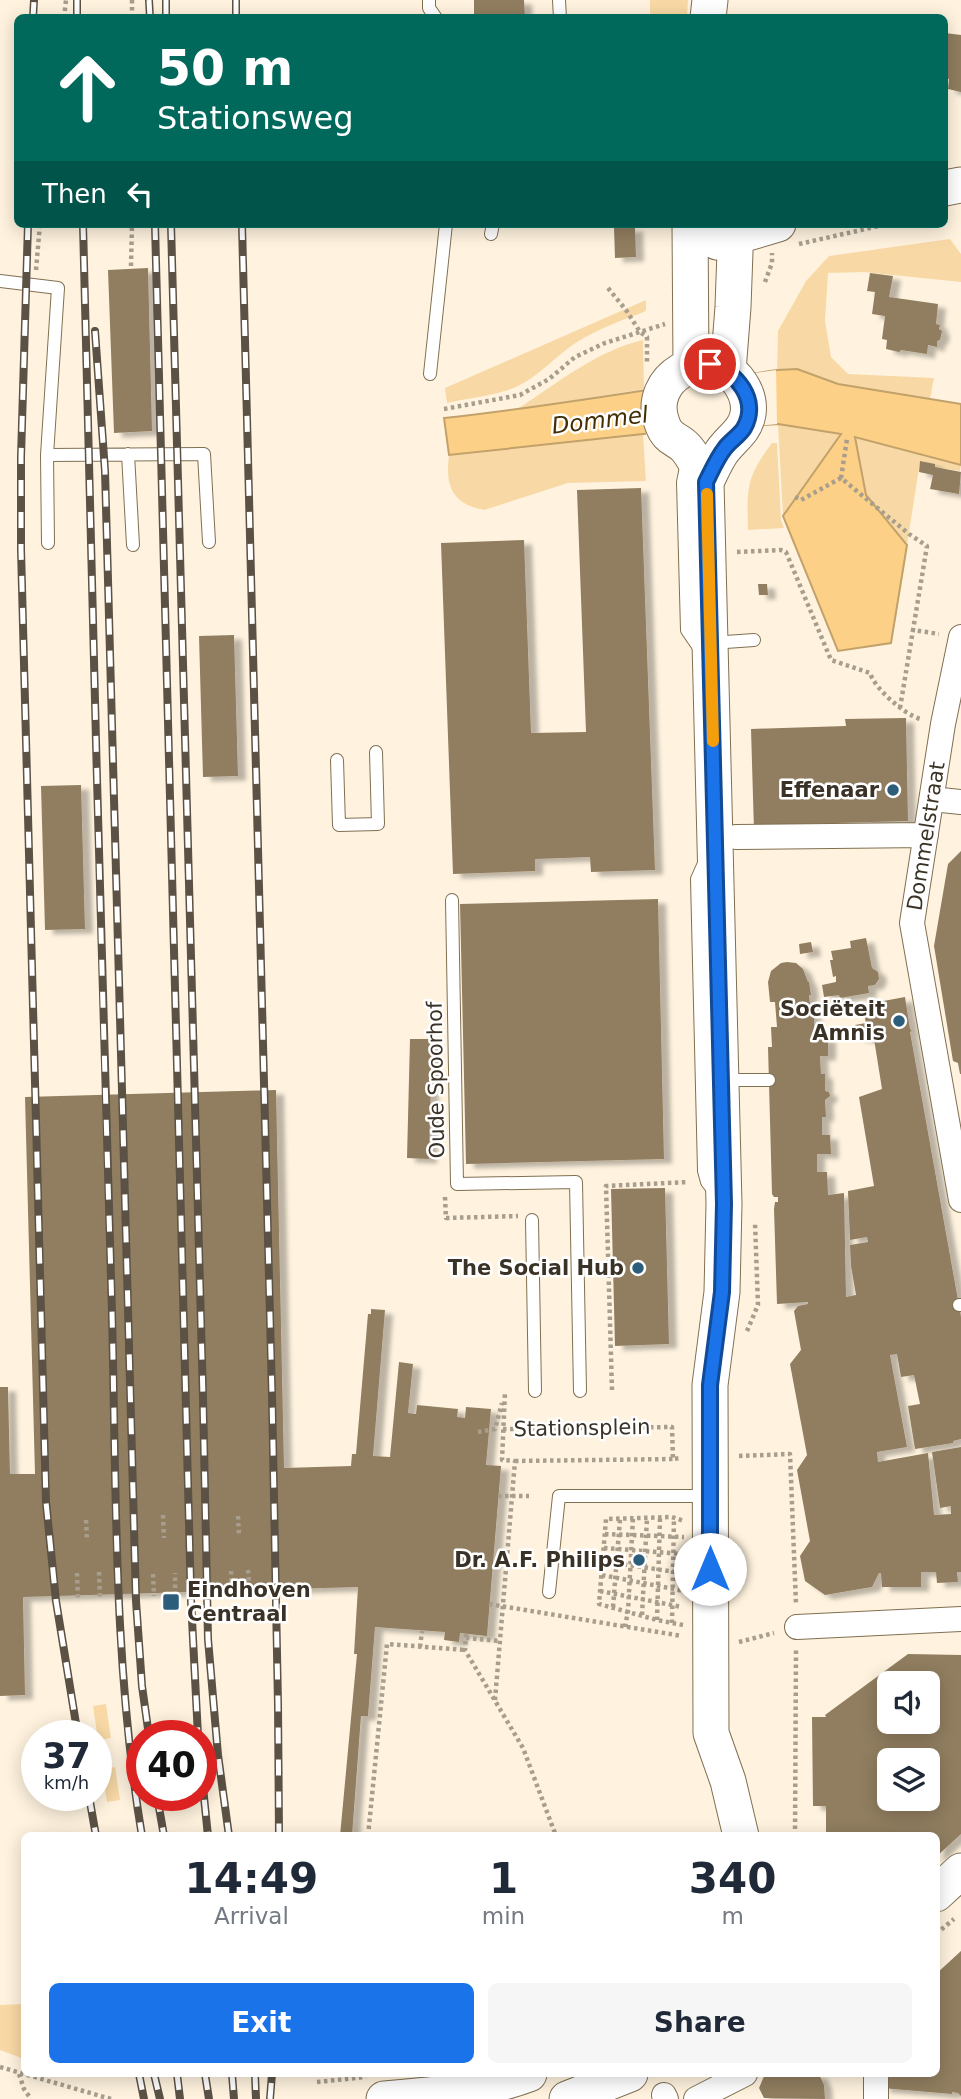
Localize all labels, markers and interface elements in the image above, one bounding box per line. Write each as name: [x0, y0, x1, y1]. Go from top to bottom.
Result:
text: 50 m: [157, 40, 293, 97]
icon: ahead: [42, 42, 133, 133]
text: Stationsweg: [157, 99, 354, 137]
icon: left: [121, 175, 159, 213]
text: Then: [42, 179, 107, 209]
pin: [680, 334, 740, 394]
icon: arrive: [691, 345, 729, 383]
water label: Dommel: [550, 401, 650, 439]
street label: Dommelstraat: [902, 760, 950, 912]
place label: Effenaar: [780, 778, 880, 802]
marker: Effenaar: [885, 782, 901, 798]
place label: Sociëteit Amnis: [780, 997, 885, 1045]
street label: Oude Spoorhof: [423, 1001, 449, 1159]
marker: Sociëteit Amnis: [891, 1013, 907, 1029]
place label: The Social Hub: [448, 1256, 624, 1280]
marker: The Social Hub: [630, 1260, 646, 1276]
street label: Stationsplein: [513, 1415, 651, 1441]
position arrow: [673, 1532, 747, 1606]
place label: Dr. A.F. Philips: [454, 1548, 625, 1572]
marker: Dr. A.F. Philips: [631, 1552, 647, 1568]
place label: Eindhoven Centraal: [187, 1578, 311, 1626]
marker: Eindhoven Centraal: [161, 1592, 181, 1612]
map controls: [877, 1671, 940, 1811]
button: sound: [877, 1671, 940, 1734]
speed limit sign: 40: [126, 1720, 217, 1811]
text: 37: [42, 1736, 91, 1776]
button: layers: [877, 1748, 940, 1811]
text: km/h: [44, 1772, 89, 1793]
text: 14:49: [185, 1854, 318, 1903]
text: 1: [489, 1854, 518, 1903]
text: 340: [689, 1854, 776, 1903]
text: Arrival: [214, 1903, 289, 1929]
text: min: [482, 1903, 525, 1929]
text: m: [721, 1903, 744, 1929]
button: Exit: [49, 1983, 474, 2063]
button: Share: [488, 1983, 912, 2063]

